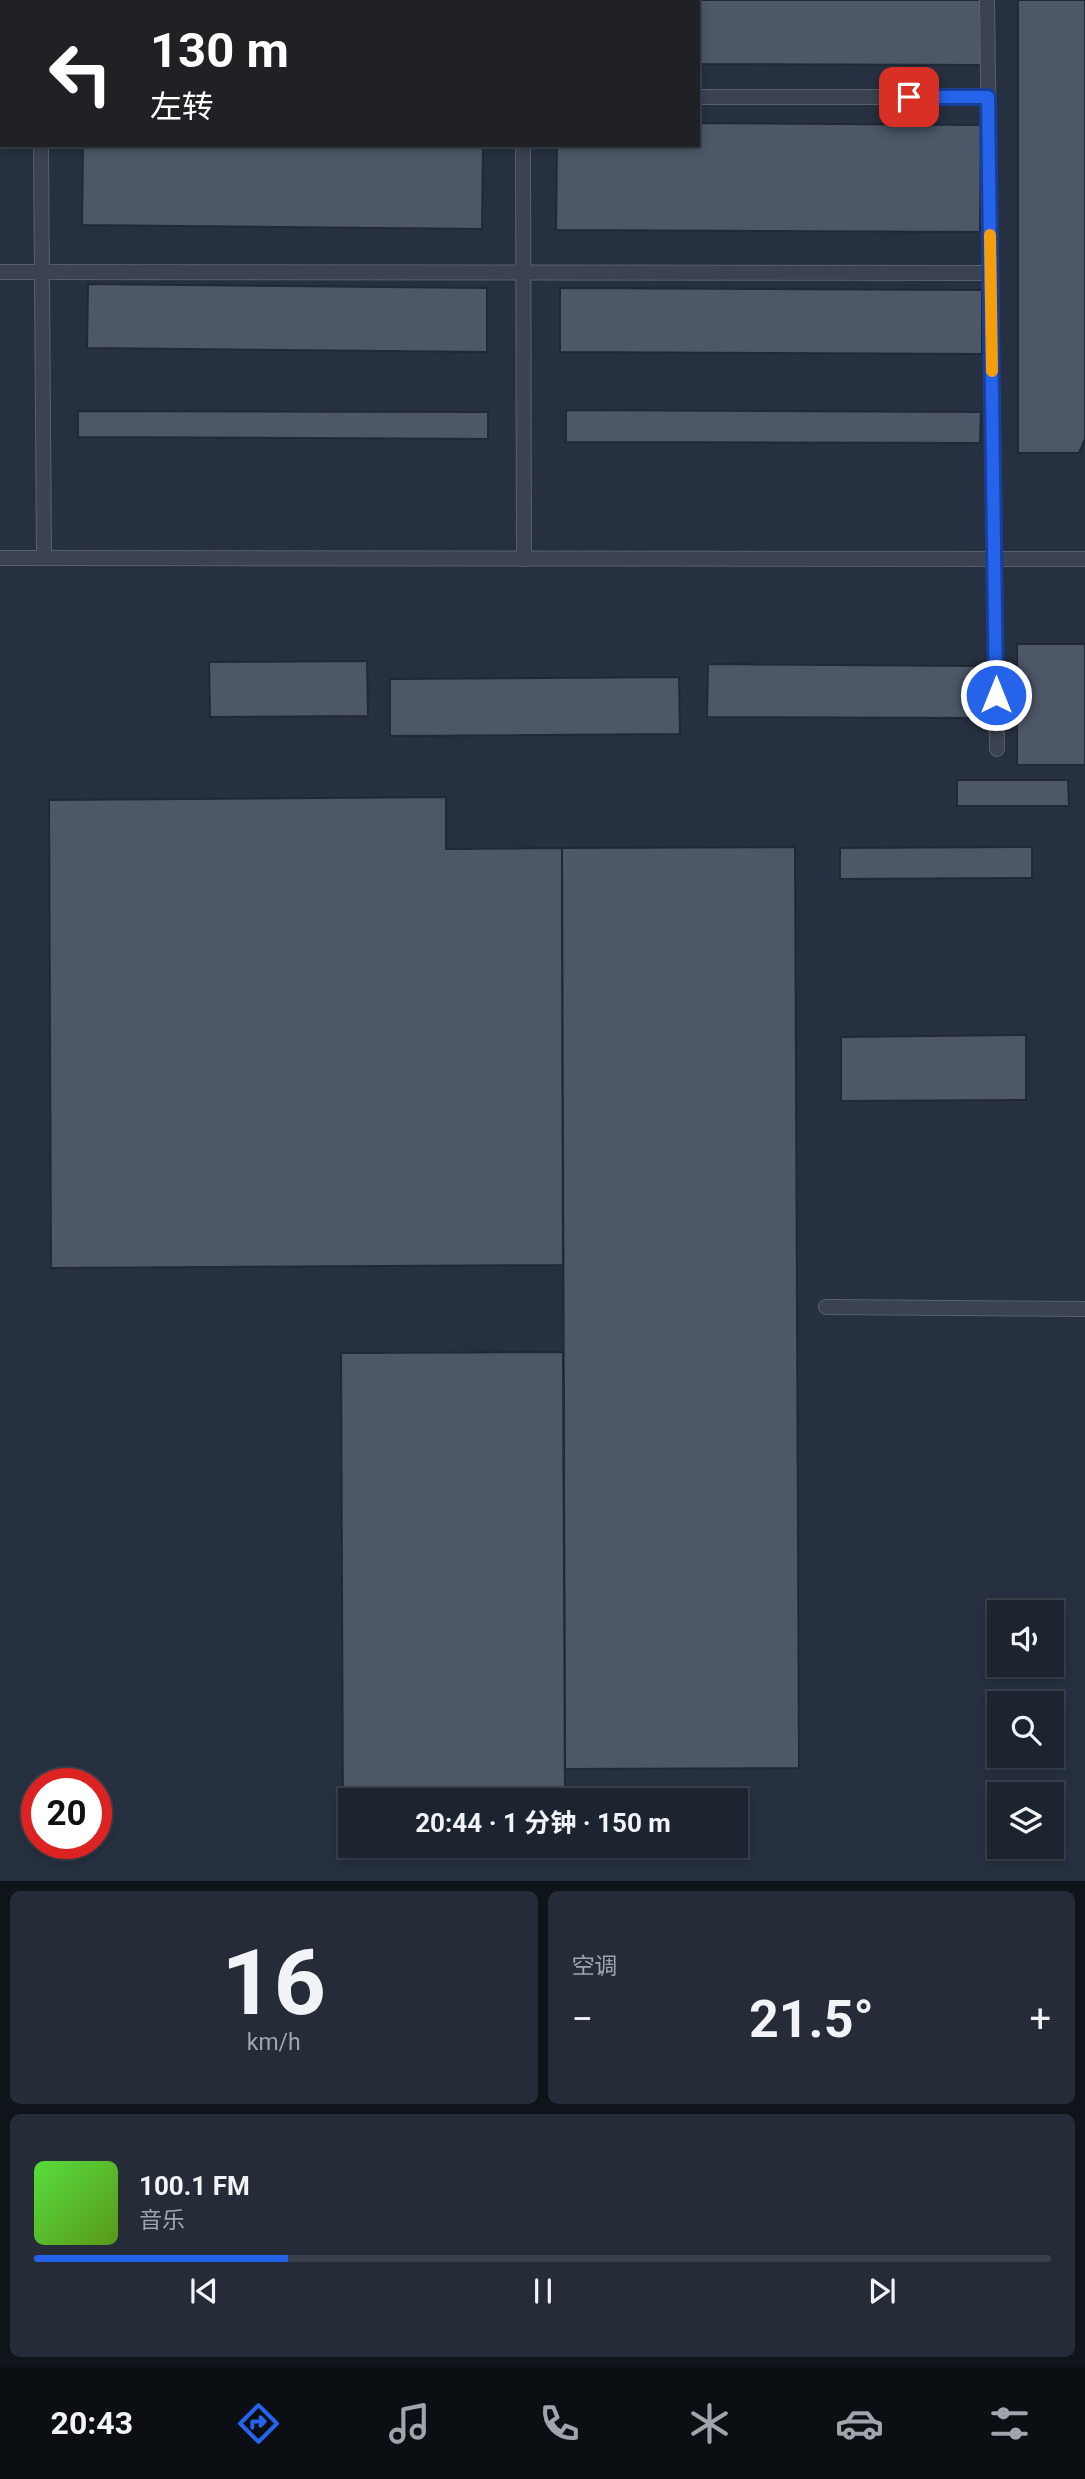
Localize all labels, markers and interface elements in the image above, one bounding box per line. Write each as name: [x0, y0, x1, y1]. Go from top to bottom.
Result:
text: 130 m: [150, 22, 289, 79]
icon: left: [35, 28, 126, 119]
pin: [879, 67, 939, 127]
icon: arrive: [890, 78, 928, 116]
text: 左转: [150, 88, 214, 126]
position arrow: [959, 658, 1033, 732]
map controls: [987, 1600, 1064, 1859]
button: sound: [987, 1600, 1064, 1677]
button: search: [987, 1691, 1064, 1768]
speed limit sign: 20: [21, 1768, 112, 1859]
button: layers: [987, 1782, 1064, 1859]
text: 20:44 · 1 分钟 · 150 m: [415, 1808, 671, 1838]
text: 16: [222, 1930, 326, 2036]
text: 空调: [572, 1953, 618, 1980]
text: 21.5°: [749, 1989, 874, 2050]
text: −: [572, 1997, 593, 2041]
text: +: [1029, 1997, 1051, 2041]
text: km/h: [247, 2029, 301, 2056]
text: 100.1 FM: [139, 2171, 250, 2201]
text: 音乐: [139, 2207, 185, 2234]
icon: previous: [185, 2272, 223, 2310]
icon: pause: [524, 2272, 562, 2310]
icon: next: [863, 2272, 901, 2310]
icon: directions: [234, 2399, 283, 2448]
icon: music: [385, 2399, 434, 2448]
icon: phone: [535, 2399, 584, 2448]
icon: climate: [685, 2399, 734, 2448]
icon: car: [835, 2399, 884, 2448]
icon: filters: [985, 2399, 1034, 2448]
text: 20:43: [51, 2404, 133, 2442]

